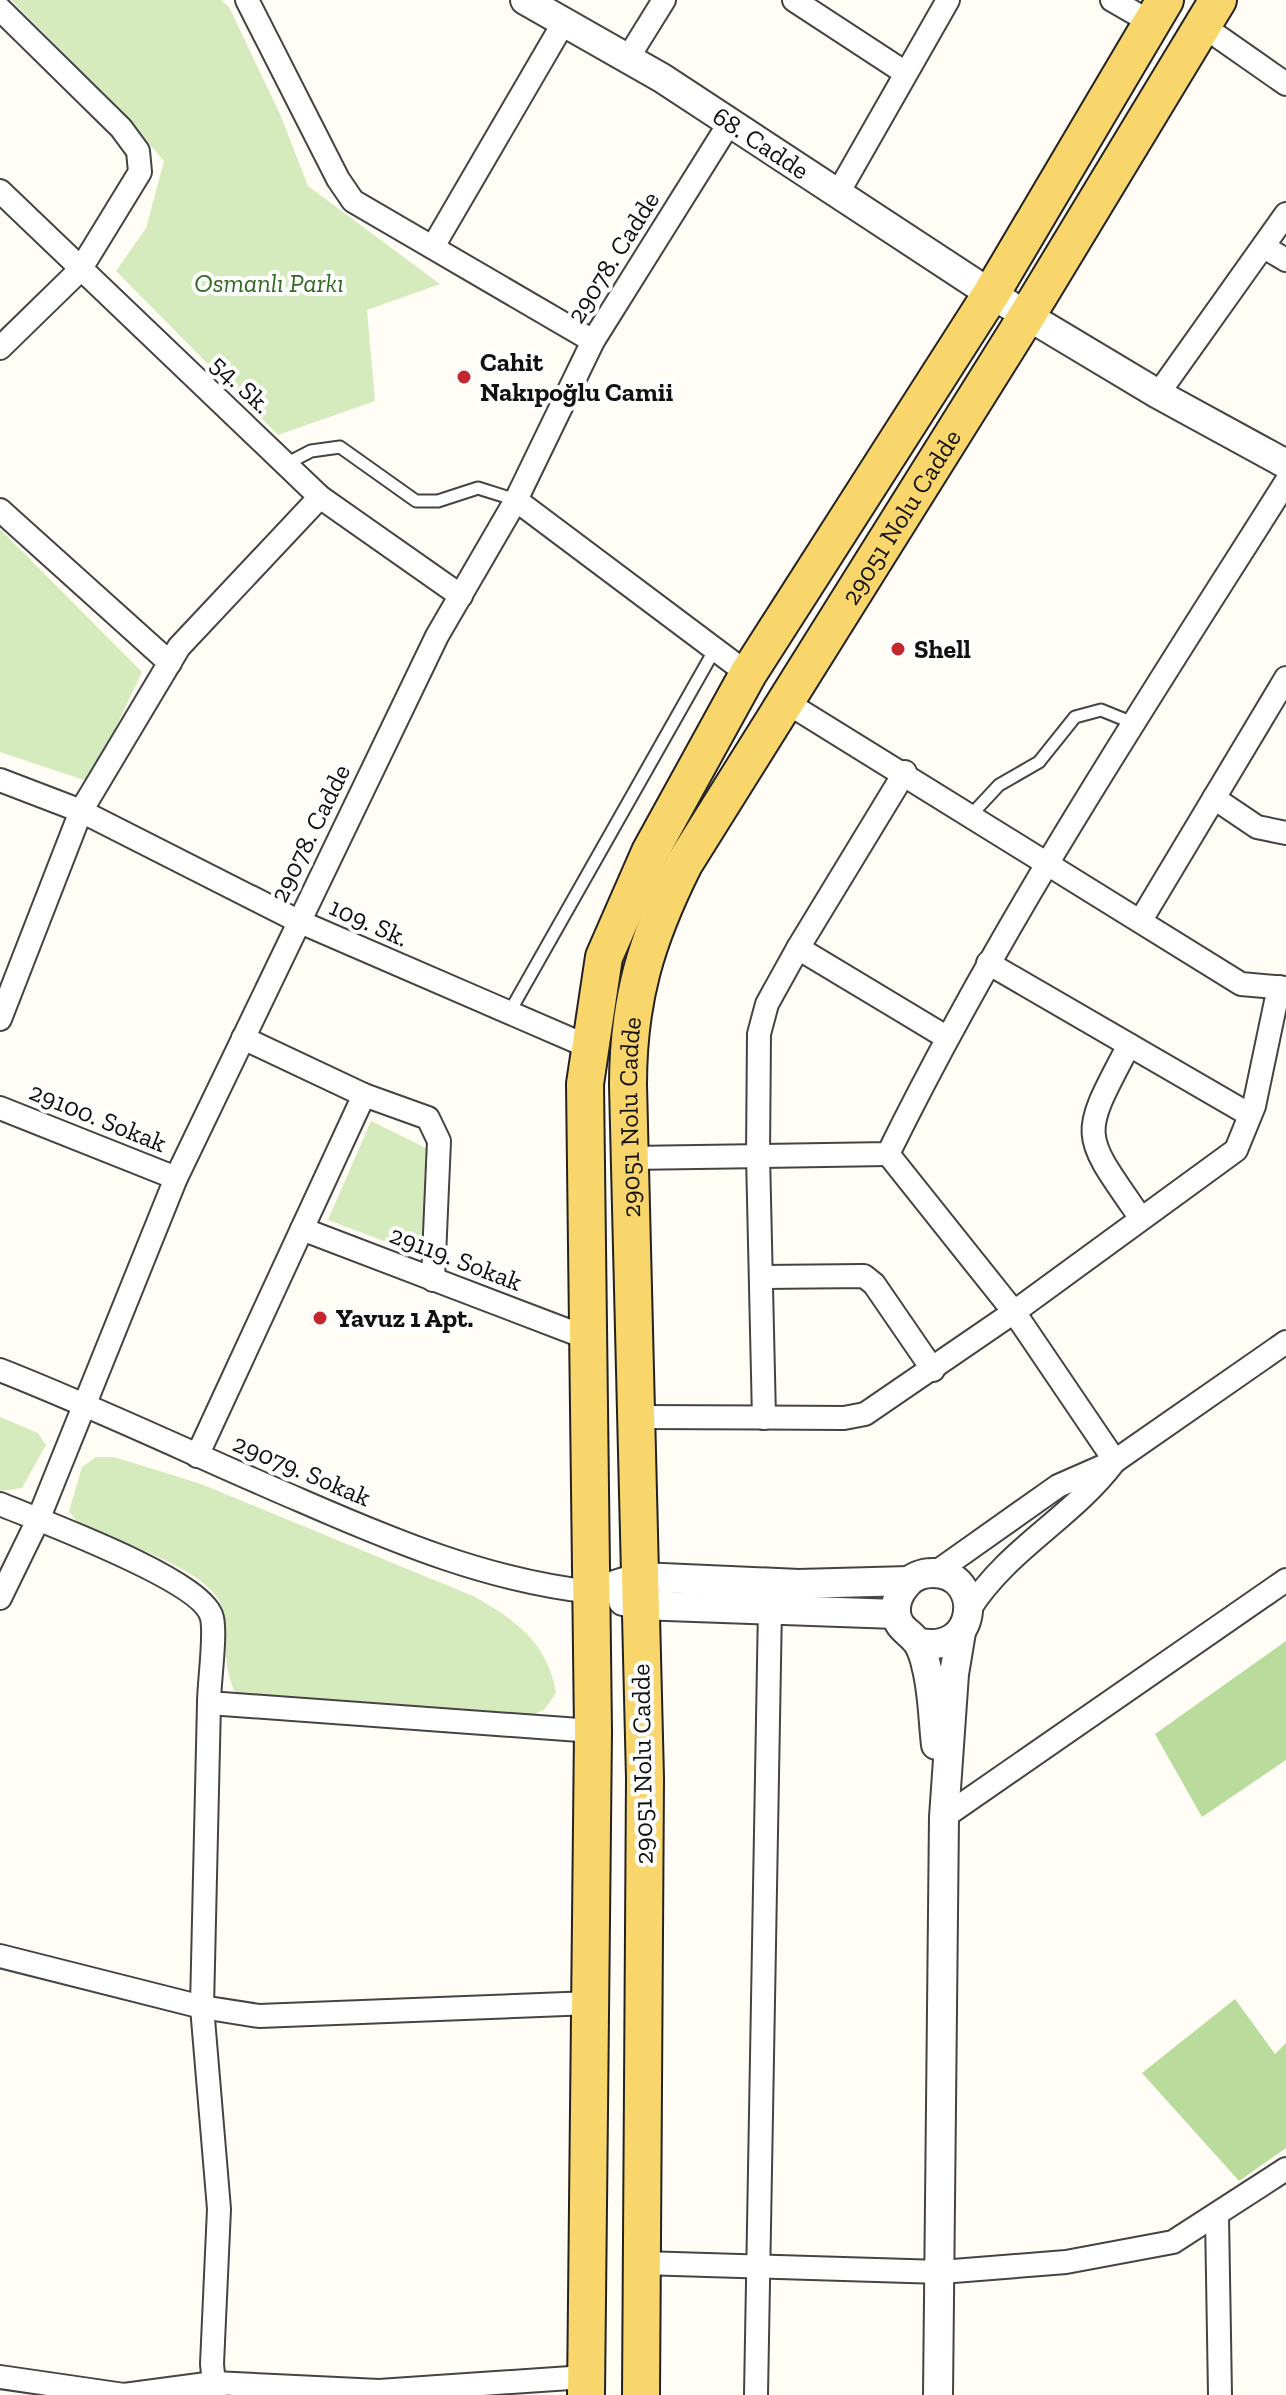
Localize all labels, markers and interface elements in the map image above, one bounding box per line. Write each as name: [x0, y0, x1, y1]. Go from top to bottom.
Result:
street label: 68. Cadde: [707, 100, 815, 186]
street label: 29078. Cadde: [560, 185, 666, 329]
park label: Osmanlı Parkı: [194, 267, 344, 299]
place label: Cahit Nakıpoğlu Camii: [480, 346, 674, 408]
street label: 54. Sk.: [204, 348, 278, 420]
marker: Cahit Nakıpoğlu Camii: [455, 368, 473, 386]
street label: 29051 Nolu Cadde: [834, 423, 968, 611]
place label: Shell: [914, 633, 971, 665]
marker: Shell: [889, 640, 907, 658]
street label: 29078. Cadde: [263, 759, 357, 907]
street label: 109. Sk.: [325, 890, 413, 954]
street label: 29051 Nolu Cadde: [612, 1015, 648, 1218]
street label: 29100. Sokak: [25, 1075, 172, 1159]
street label: 29119. Sokak: [385, 1218, 527, 1298]
place label: Yavuz 1 Apt.: [336, 1302, 473, 1334]
marker: Yavuz 1 Apt.: [311, 1309, 329, 1327]
street label: 29079. Sokak: [228, 1427, 376, 1514]
street label: 29051 Nolu Cadde: [624, 1663, 660, 1865]

